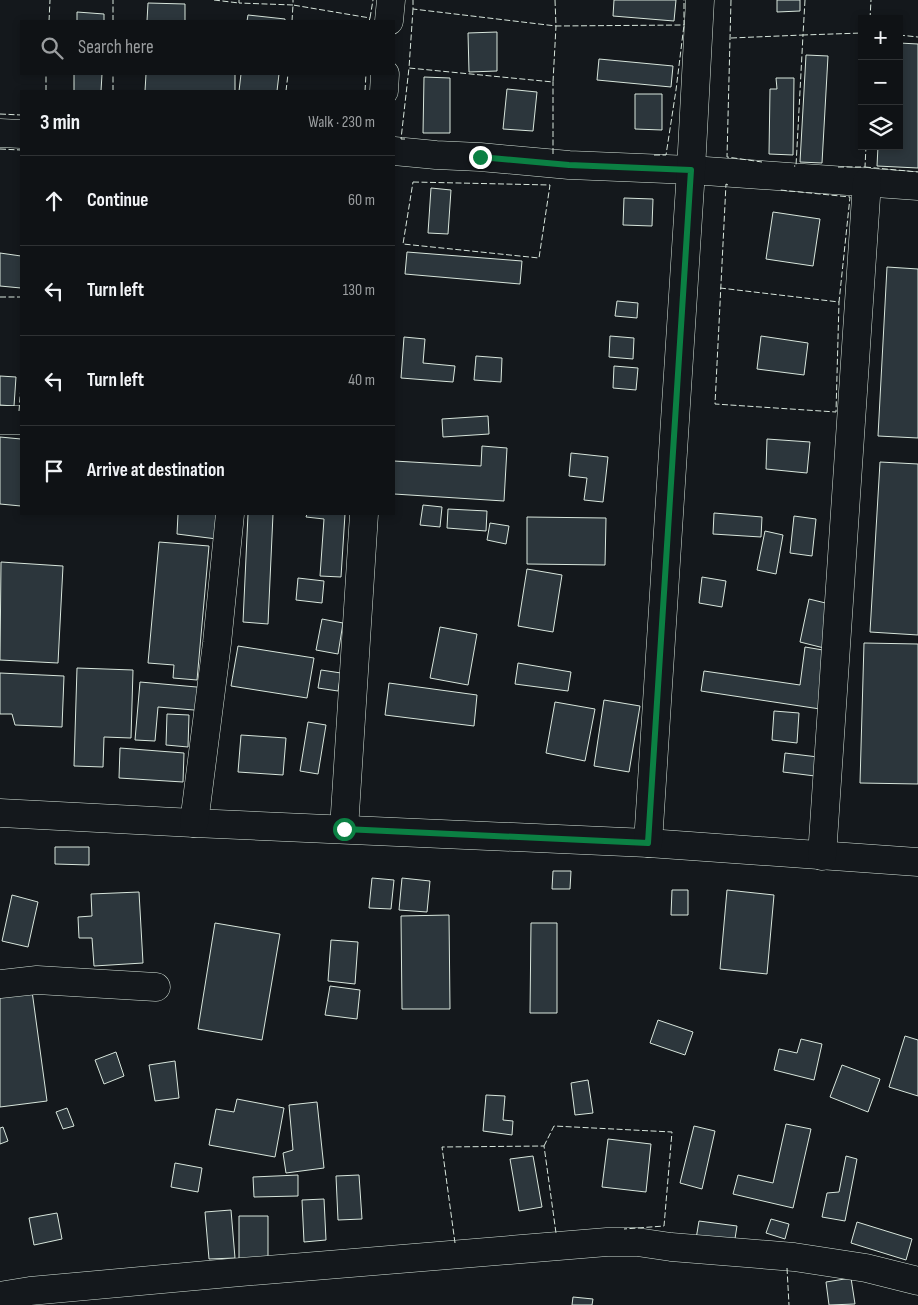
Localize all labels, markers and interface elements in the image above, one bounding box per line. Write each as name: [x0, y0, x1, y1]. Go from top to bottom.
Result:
map controls: [858, 15, 903, 150]
button: +: [858, 15, 903, 60]
search box: [20, 20, 395, 75]
icon: search: [38, 34, 66, 62]
text: Search here: [78, 36, 154, 59]
button: −: [858, 60, 903, 105]
button: layers: [858, 105, 903, 150]
text: 3 min: [40, 110, 80, 135]
text: Walk · 230 m: [308, 113, 375, 132]
route end: [469, 146, 492, 169]
icon: ahead: [40, 187, 68, 215]
text: Continue: [87, 189, 148, 212]
text: 60 m: [348, 191, 375, 210]
icon: left: [40, 277, 68, 305]
text: Turn left: [87, 279, 144, 302]
text: 130 m: [343, 281, 375, 300]
icon: left: [40, 367, 68, 395]
text: Turn left: [87, 369, 144, 392]
text: 40 m: [348, 371, 375, 390]
icon: arrive: [40, 457, 68, 485]
text: Arrive at destination: [87, 459, 225, 482]
route start: [333, 818, 356, 841]

